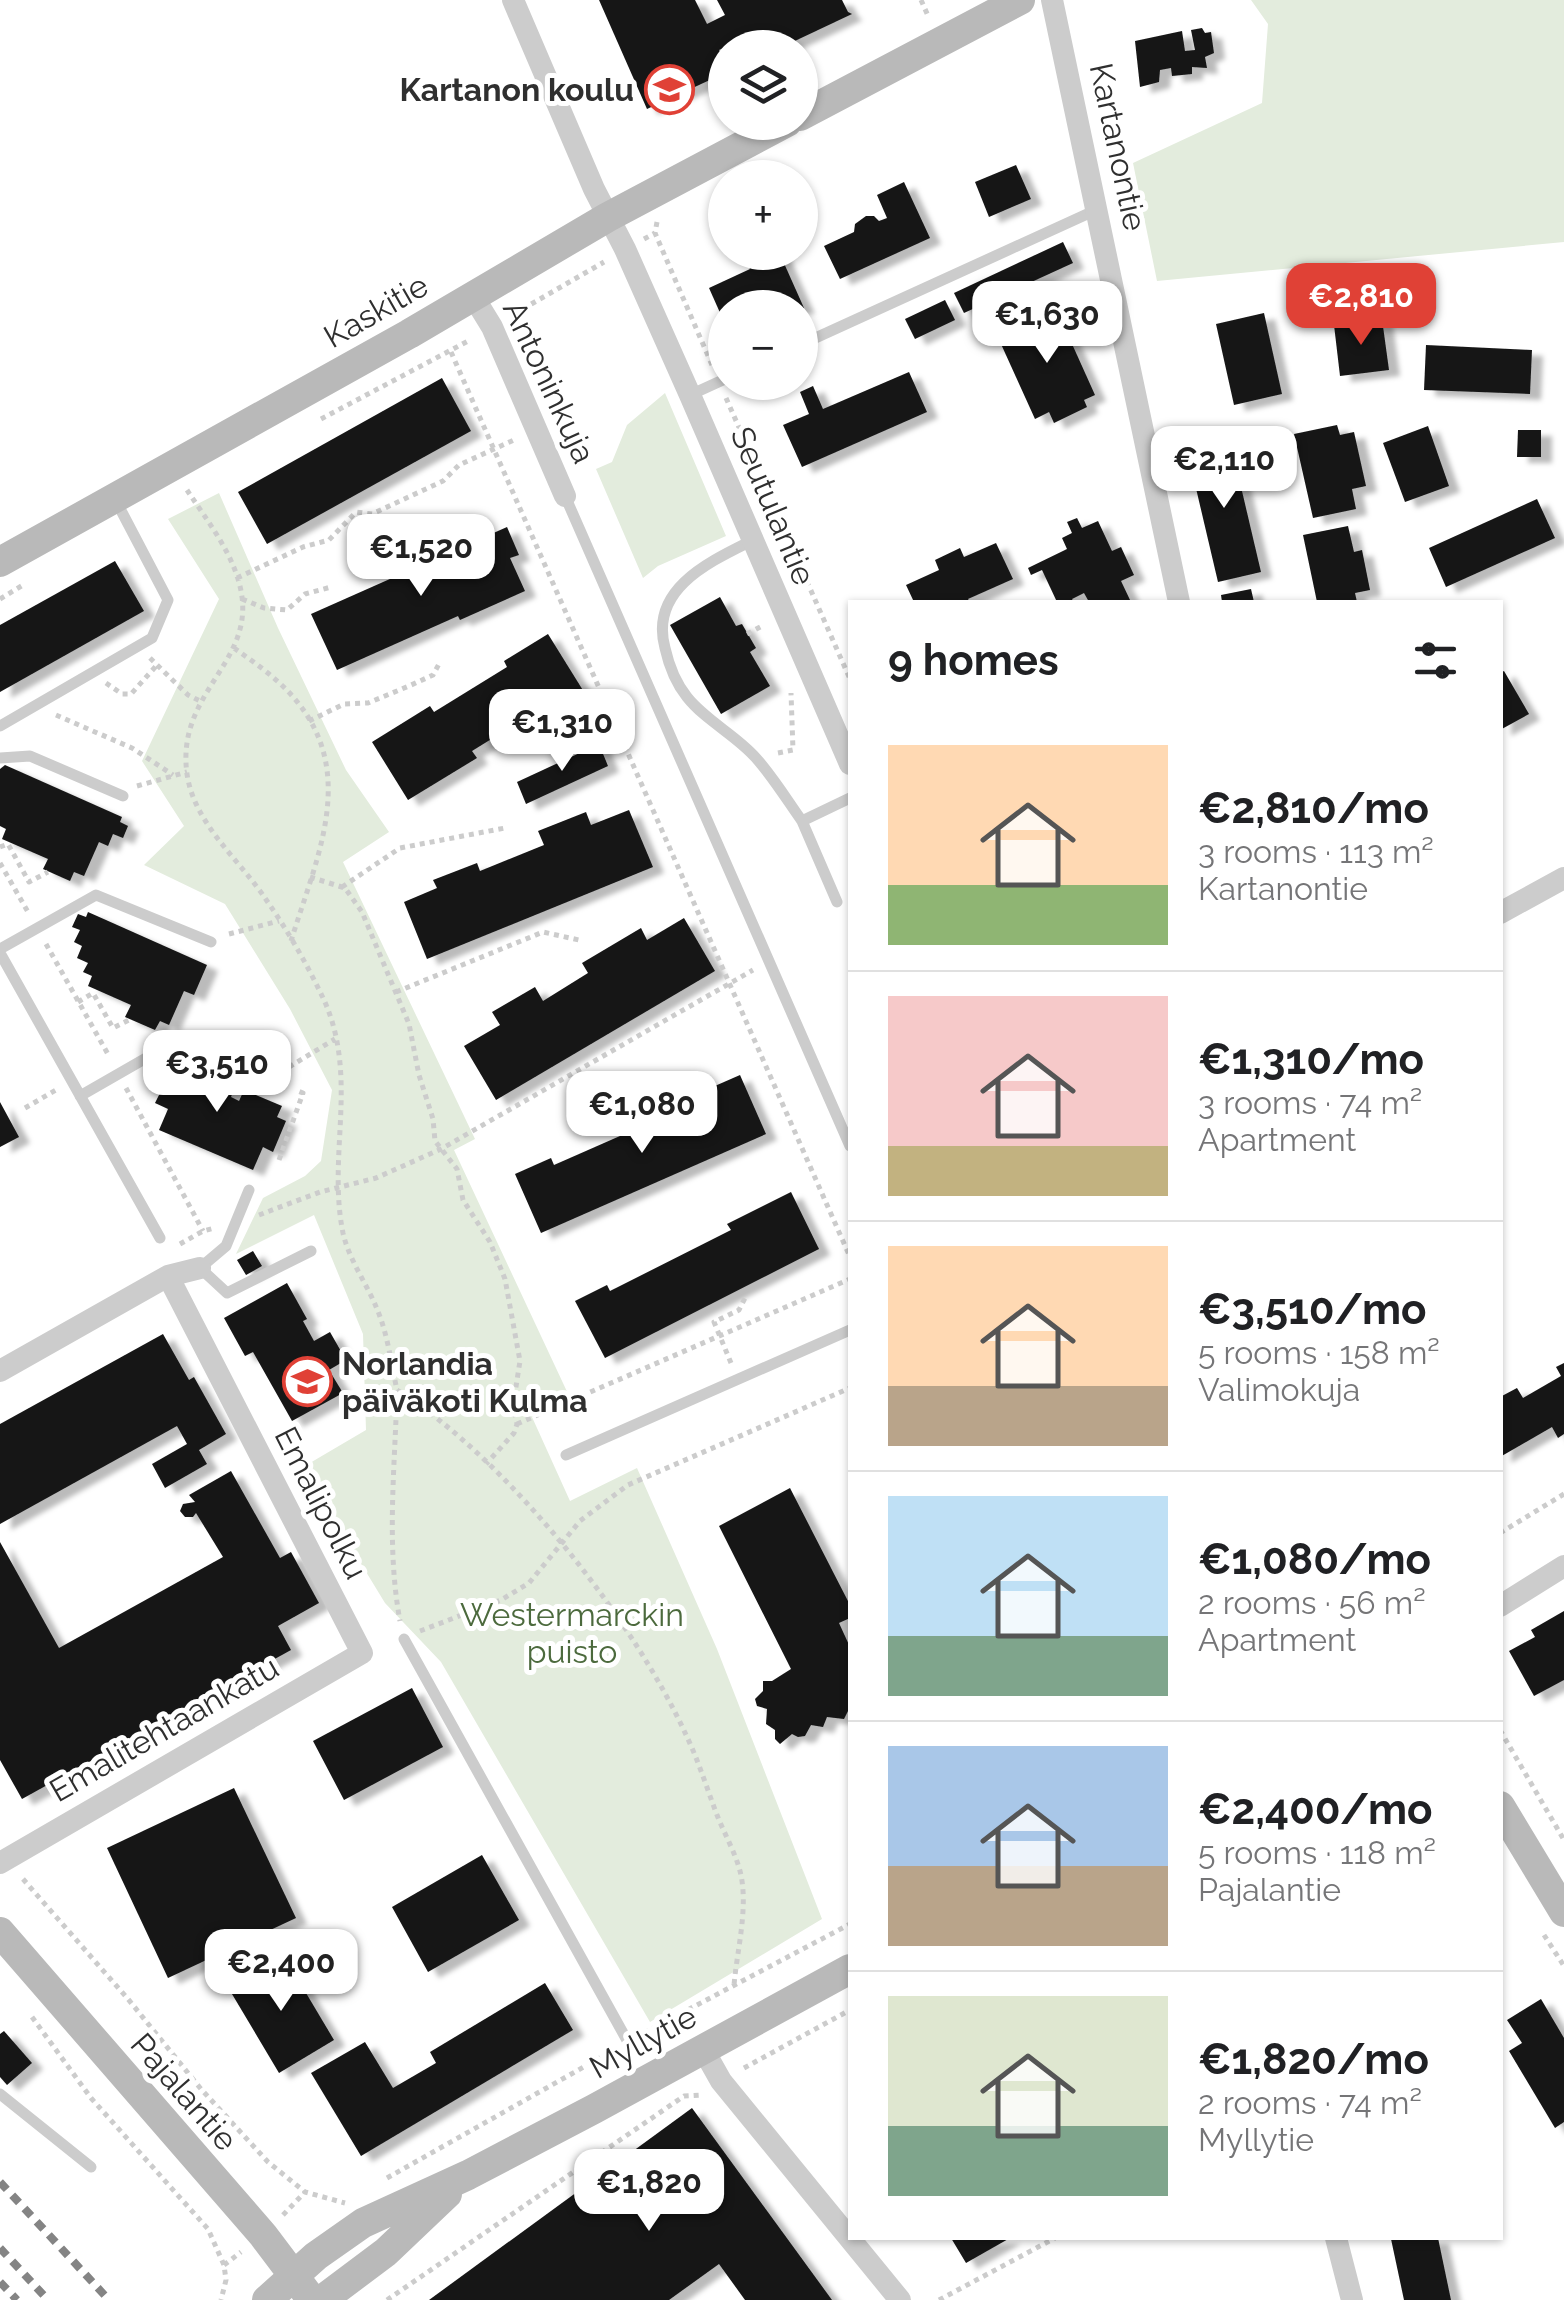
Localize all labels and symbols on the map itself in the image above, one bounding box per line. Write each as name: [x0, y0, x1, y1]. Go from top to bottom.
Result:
street label: Kartanontie: [1083, 60, 1154, 234]
school or university icon: Kartanon koulu: [643, 64, 695, 116]
place label: Kartanon koulu: [399, 71, 634, 108]
pin: €2,810: [1280, 263, 1442, 348]
street label: Kaskitie: [317, 266, 434, 355]
pin: €1,630: [966, 281, 1128, 366]
street label: Antoninkuja: [496, 295, 603, 469]
street label: Seutulantie: [724, 421, 823, 590]
pin: €2,110: [1143, 426, 1305, 511]
pin: €1,520: [340, 514, 502, 599]
pin: €1,310: [481, 689, 643, 774]
pin: €3,510: [136, 1030, 298, 1115]
pin: €1,080: [561, 1071, 723, 1156]
place label: Norlandia päiväkoti Kulma: [342, 1345, 588, 1419]
school or university icon: Norlandia päiväkoti Kulma: [281, 1356, 333, 1408]
street label: Emalipolku: [267, 1421, 375, 1585]
park label: Westermarckin puisto: [460, 1596, 684, 1670]
street label: Emalitehtaankatu: [43, 1648, 285, 1809]
pin: €2,400: [200, 1929, 362, 2014]
street label: Myllytie: [583, 1997, 703, 2086]
street label: Pajalantie: [124, 2026, 245, 2158]
pin: €1,820: [568, 2149, 730, 2234]

